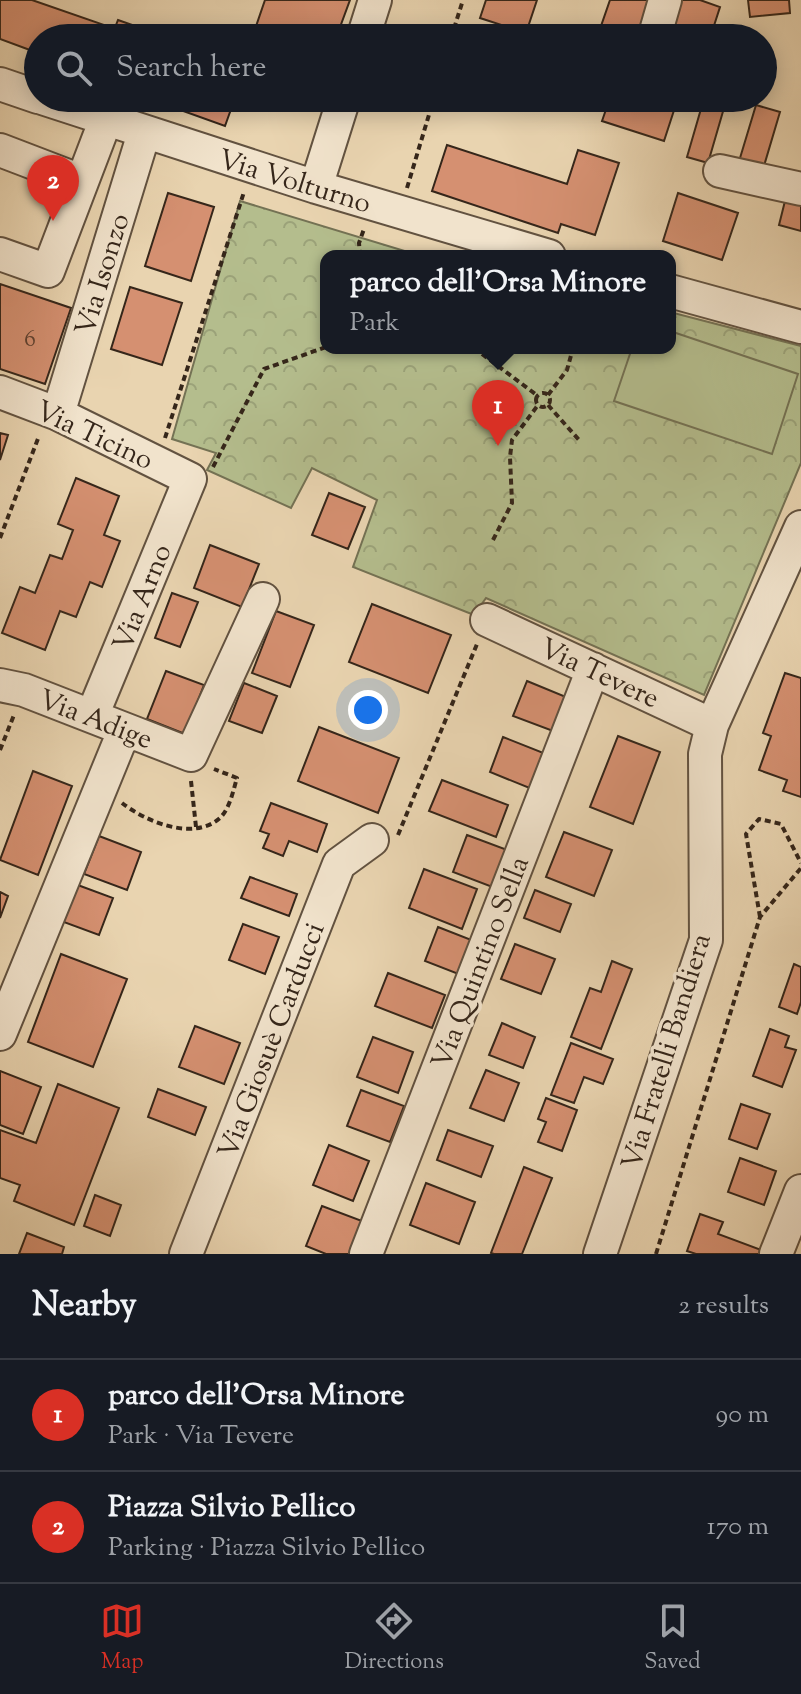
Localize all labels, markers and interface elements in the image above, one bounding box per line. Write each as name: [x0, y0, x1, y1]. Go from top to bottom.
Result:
search box: [24, 24, 777, 112]
icon: search: [52, 46, 96, 90]
text: Search here: [116, 47, 266, 90]
street label: Via Volturno: [213, 141, 376, 225]
pin: 2: [27, 155, 79, 221]
street label: Via Isonzo: [66, 209, 141, 341]
popup: [320, 250, 676, 354]
text: parco dell'Orsa Minore: [350, 262, 646, 305]
text: Park: [350, 305, 399, 342]
house number: 6: [24, 323, 36, 357]
pin: 1: [472, 380, 524, 446]
street label: Via Ticino: [28, 392, 159, 481]
street label: Via Arno: [104, 539, 183, 658]
street label: Via Tevere: [532, 630, 665, 720]
street label: Via Adige: [32, 681, 158, 761]
your location: [348, 690, 388, 730]
street label: Via Quintino Sella: [423, 851, 541, 1075]
street label: Via Giosuè Carducci: [209, 917, 336, 1165]
street label: Via Fratelli Bandiera: [613, 929, 723, 1175]
text: Nearby: [32, 1282, 137, 1331]
text: 2 results: [678, 1288, 769, 1325]
text: parco dell'Orsa Minore: [108, 1375, 405, 1418]
text: 1: [54, 1397, 62, 1434]
text: 90 m: [716, 1397, 769, 1434]
text: Park · Via Tevere: [108, 1418, 294, 1455]
text: Piazza Silvio Pellico: [108, 1487, 356, 1530]
text: 2: [52, 1509, 64, 1546]
text: 170 m: [707, 1509, 769, 1546]
text: Parking · Piazza Silvio Pellico: [108, 1530, 425, 1567]
tab: Map: [100, 1599, 144, 1679]
tab: Directions: [345, 1599, 444, 1679]
tab: Saved: [644, 1599, 701, 1679]

